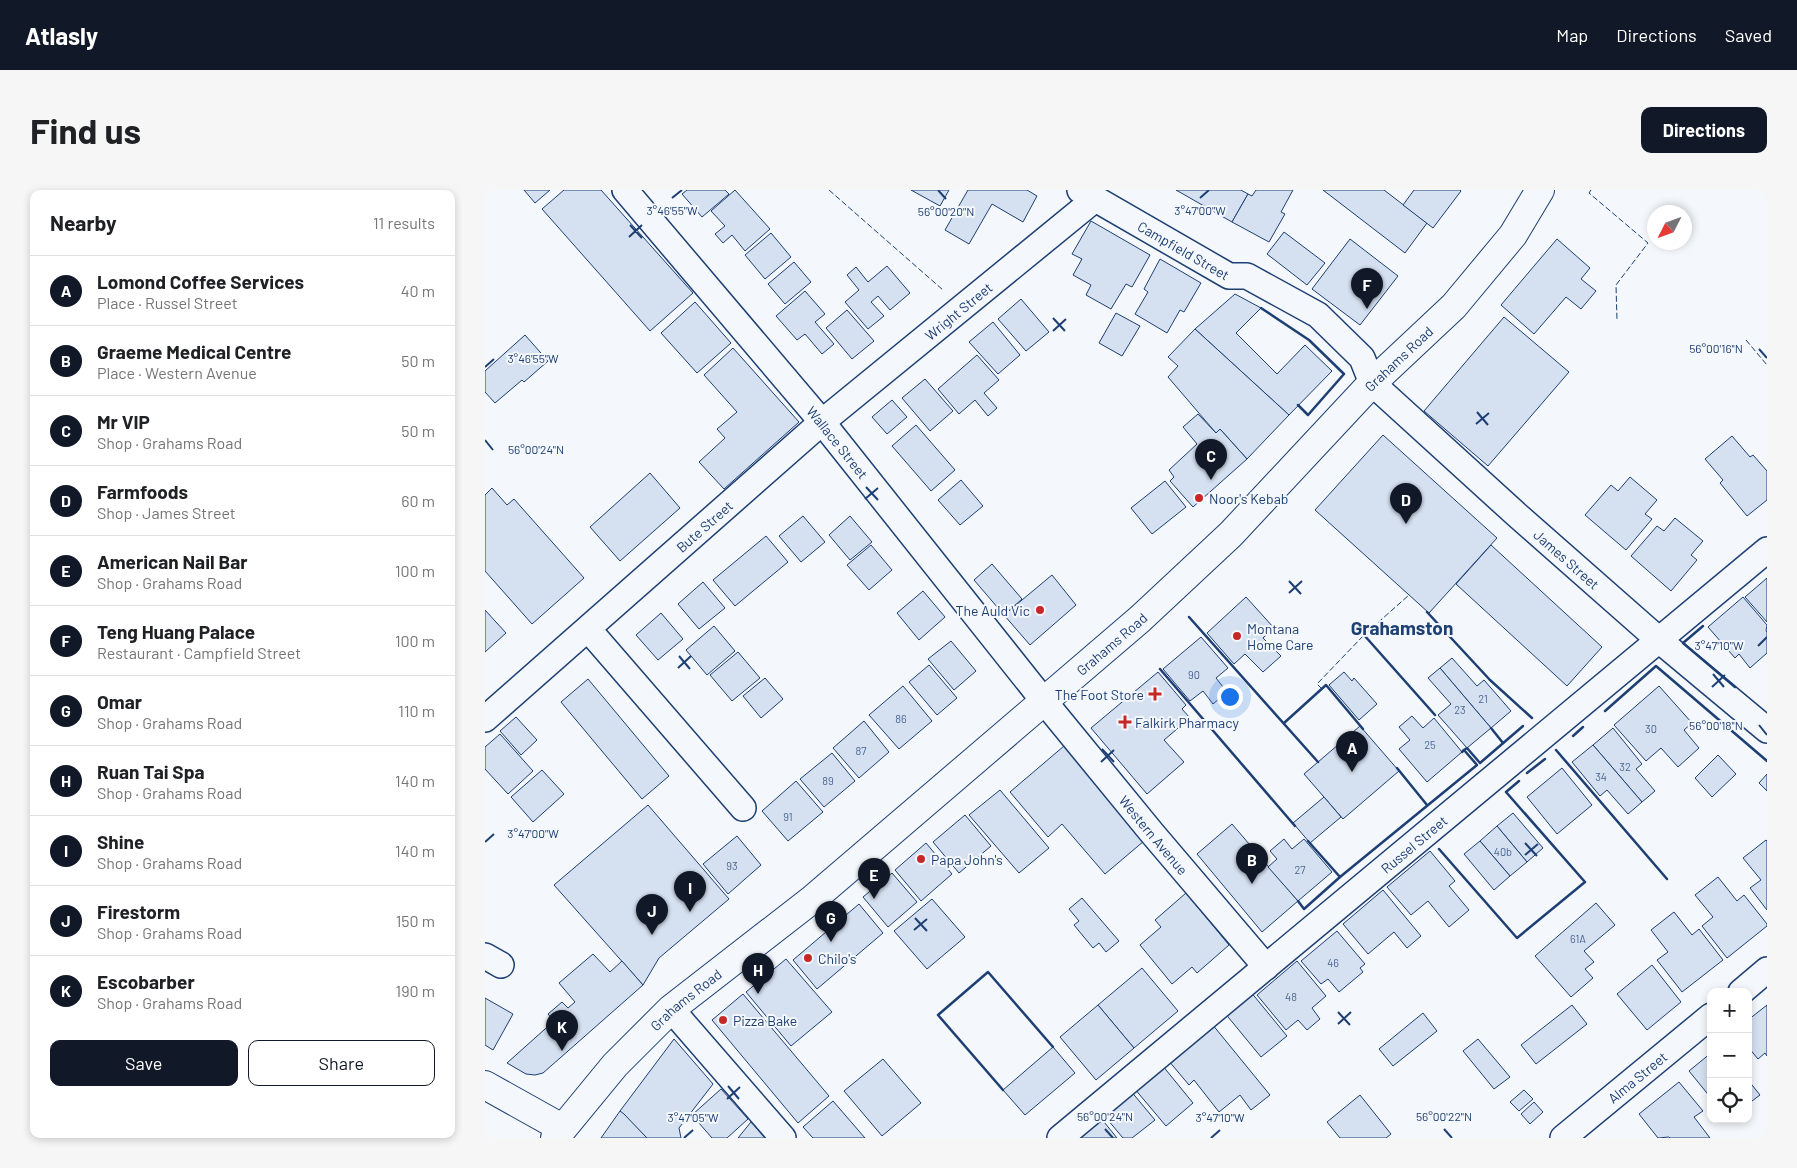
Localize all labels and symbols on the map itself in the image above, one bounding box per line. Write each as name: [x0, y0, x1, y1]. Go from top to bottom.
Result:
text: 3°46'55"W: [646, 203, 698, 217]
text: 3°47'00"W: [1174, 203, 1226, 217]
text: 56°00'20"N: [918, 204, 974, 218]
north arrow: [1647, 205, 1692, 250]
street label: Campfield Street: [1135, 217, 1233, 283]
pin: F: [1351, 268, 1383, 309]
street label: Wright Street: [921, 278, 995, 343]
street label: Grahams Road: [1361, 322, 1436, 394]
text: 56°00'16"N: [1689, 341, 1743, 355]
text: 3°46'55"W: [507, 351, 559, 365]
street label: Wallace Street: [804, 402, 872, 482]
pin: C: [1195, 439, 1227, 480]
text: 56°00'24"N: [508, 442, 564, 456]
pin: D: [1390, 483, 1422, 524]
place label: Noor's Kebab: [1209, 490, 1289, 507]
marker: Noor's Kebab: [1193, 492, 1205, 504]
street label: Bute Street: [672, 497, 736, 555]
street label: James Street: [1531, 525, 1603, 592]
place label: The Auld Vic: [956, 602, 1030, 619]
marker: The Auld Vic: [1034, 604, 1046, 616]
street label: Grahams Road: [1072, 609, 1150, 679]
district label: Grahamston: [1351, 616, 1453, 639]
place label: Montana Home Care: [1247, 620, 1314, 653]
marker: Montana Home Care: [1231, 630, 1243, 642]
text: 3°47'10"W: [1695, 638, 1744, 652]
house number: 90: [1188, 668, 1200, 681]
your location: [1217, 684, 1243, 710]
place label: The Foot Store: [1055, 686, 1144, 703]
marker: The Foot Store: [1148, 687, 1162, 701]
house number: 21: [1478, 692, 1488, 705]
house number: 23: [1454, 703, 1466, 716]
house number: 86: [895, 712, 907, 725]
place label: Falkirk Pharmacy: [1135, 714, 1239, 731]
marker: Falkirk Pharmacy: [1119, 716, 1131, 728]
text: 56°00'18"N: [1689, 718, 1743, 732]
house number: 30: [1645, 722, 1657, 735]
pin: A: [1336, 731, 1368, 772]
house number: 25: [1424, 738, 1436, 751]
house number: 87: [856, 744, 866, 757]
house number: 32: [1619, 760, 1631, 773]
house number: 34: [1595, 770, 1607, 783]
house number: 89: [822, 774, 834, 787]
street label: Western Avenue: [1116, 792, 1192, 878]
house number: 91: [783, 810, 793, 823]
street label: Russel Street: [1377, 811, 1450, 876]
text: 3°47'00"W: [507, 826, 559, 840]
pin: B: [1236, 843, 1268, 884]
house number: 40b: [1494, 845, 1512, 858]
place label: Papa John's: [931, 851, 1003, 868]
marker: Papa John's: [915, 853, 927, 865]
pin: E: [858, 858, 890, 899]
house number: 93: [726, 859, 738, 872]
house number: 27: [1294, 863, 1306, 876]
pin: I: [674, 871, 706, 912]
pin: J: [636, 894, 668, 935]
pin: G: [815, 901, 847, 942]
house number: 61A: [1570, 932, 1586, 945]
place label: Chilo's: [818, 950, 857, 967]
marker: Chilo's: [802, 952, 814, 964]
pin: H: [742, 953, 774, 994]
house number: 46: [1327, 956, 1339, 969]
street label: Grahams Road: [646, 965, 725, 1034]
house number: 48: [1285, 990, 1297, 1003]
pin: K: [546, 1010, 578, 1051]
place label: Pizza Bake: [733, 1012, 797, 1029]
marker: Pizza Bake: [717, 1014, 729, 1026]
street label: Alma Street: [1604, 1048, 1670, 1106]
text: 56°00'24"N: [1077, 1109, 1133, 1123]
text: 56°00'22"N: [1416, 1109, 1472, 1123]
text: 3°47'05"W: [668, 1110, 719, 1124]
text: 3°47'10"W: [1196, 1110, 1245, 1124]

